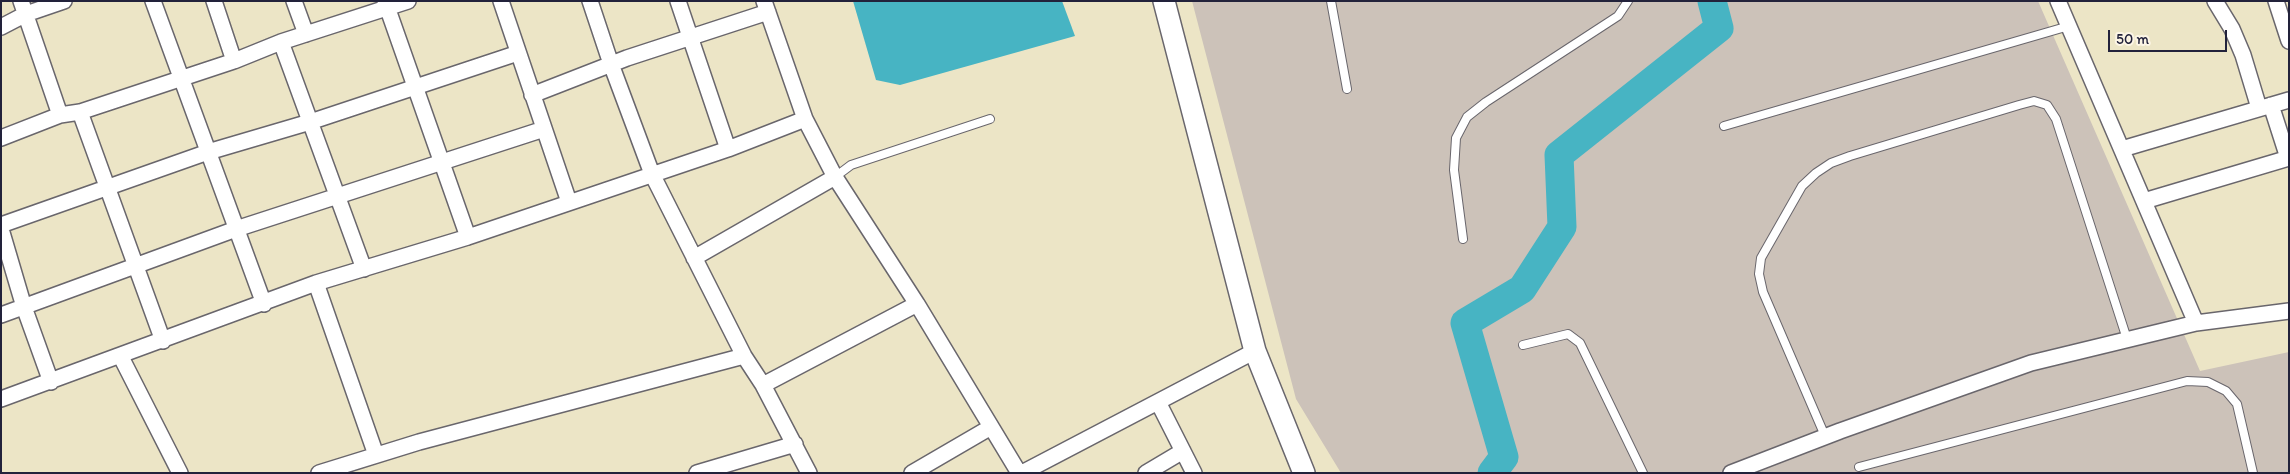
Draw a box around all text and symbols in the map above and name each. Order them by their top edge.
scale bar [2110,20,2229,52]
text: 50 m [2116,30,2149,48]

